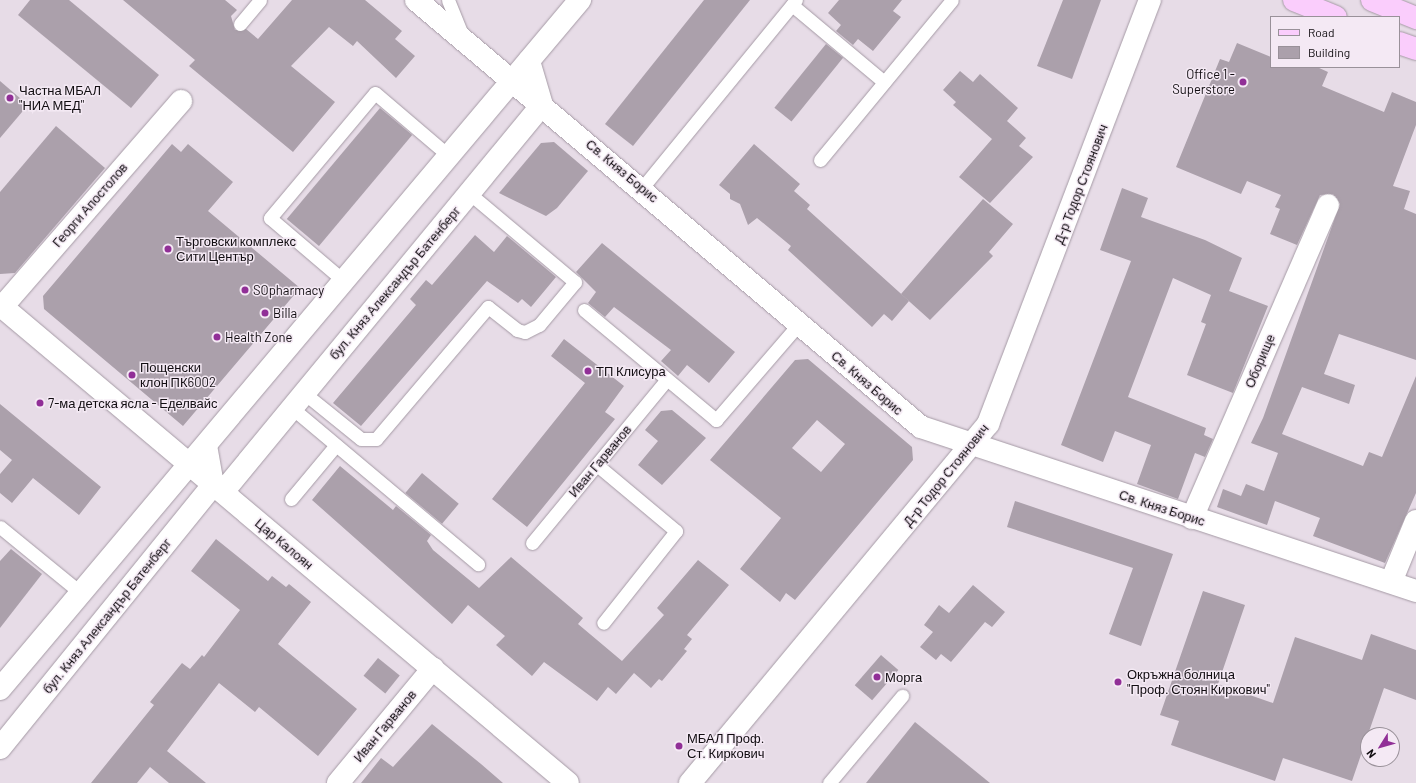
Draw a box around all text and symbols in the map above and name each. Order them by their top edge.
legend [1270,16,1400,68]
text: Road [1308,25,1335,39]
text: Building [1308,45,1350,59]
place label: Office 1 - Superstore [1172,67,1235,98]
marker: Office 1 - Superstore [1238,77,1248,87]
place label: Частна МБАЛ "НИА МЕД" [19,83,101,114]
marker: Частна МБАЛ "НИА МЕД" [4,92,16,104]
street label: Д-р Тодор Стоянович [1051,122,1111,246]
street label: Св. Княз Борис [583,136,661,206]
street label: Георги Апостолов [49,160,131,250]
street label: бул. Княз Александър Батенберг [326,203,464,363]
place label: Търговски комплекс Сити Център [176,234,296,265]
marker: Търговски комплекс Сити Център [163,244,173,254]
place label: SOpharmacy [253,282,324,298]
marker: SOpharmacy [240,285,250,295]
place label: Billa [273,305,297,321]
marker: Billa [260,308,270,318]
place label: Health Zone [225,329,292,345]
marker: Health Zone [212,332,222,342]
street label: Оборище [1242,332,1278,390]
street label: Св. Княз Борис [828,348,906,418]
place label: Пощенски клон ПК6002 [140,360,216,391]
place label: ТП Клисура [596,363,666,379]
marker: ТП Клисура [583,366,593,376]
marker: Пощенски клон ПК6002 [127,370,137,380]
place label: 7-ма детска ясла - Еделвайс [48,395,218,411]
marker: 7-ма детска ясла - Еделвайс [35,398,45,408]
street label: Д-р Тодор Стоянович [900,421,992,529]
street label: Иван Гарванов [565,422,635,500]
street label: Св. Княз Борис [1117,487,1207,529]
street label: Цар Калоян [252,515,316,573]
street label: бул. Княз Александър Батенберг [40,535,174,697]
place label: Окръжна болница "Проф. Стоян Киркович" [1127,667,1270,698]
place label: Морга [885,669,922,685]
marker: Морга [872,672,882,682]
marker: Окръжна болница "Проф. Стоян Киркович" [1112,676,1124,688]
street label: Иван Гарванов [350,687,420,765]
north arrow [1360,727,1400,767]
place label: МБАЛ Проф. Ст. Киркович [687,731,765,762]
marker: МБАЛ Проф. Ст. Киркович [674,741,684,751]
text: N [1363,747,1378,761]

